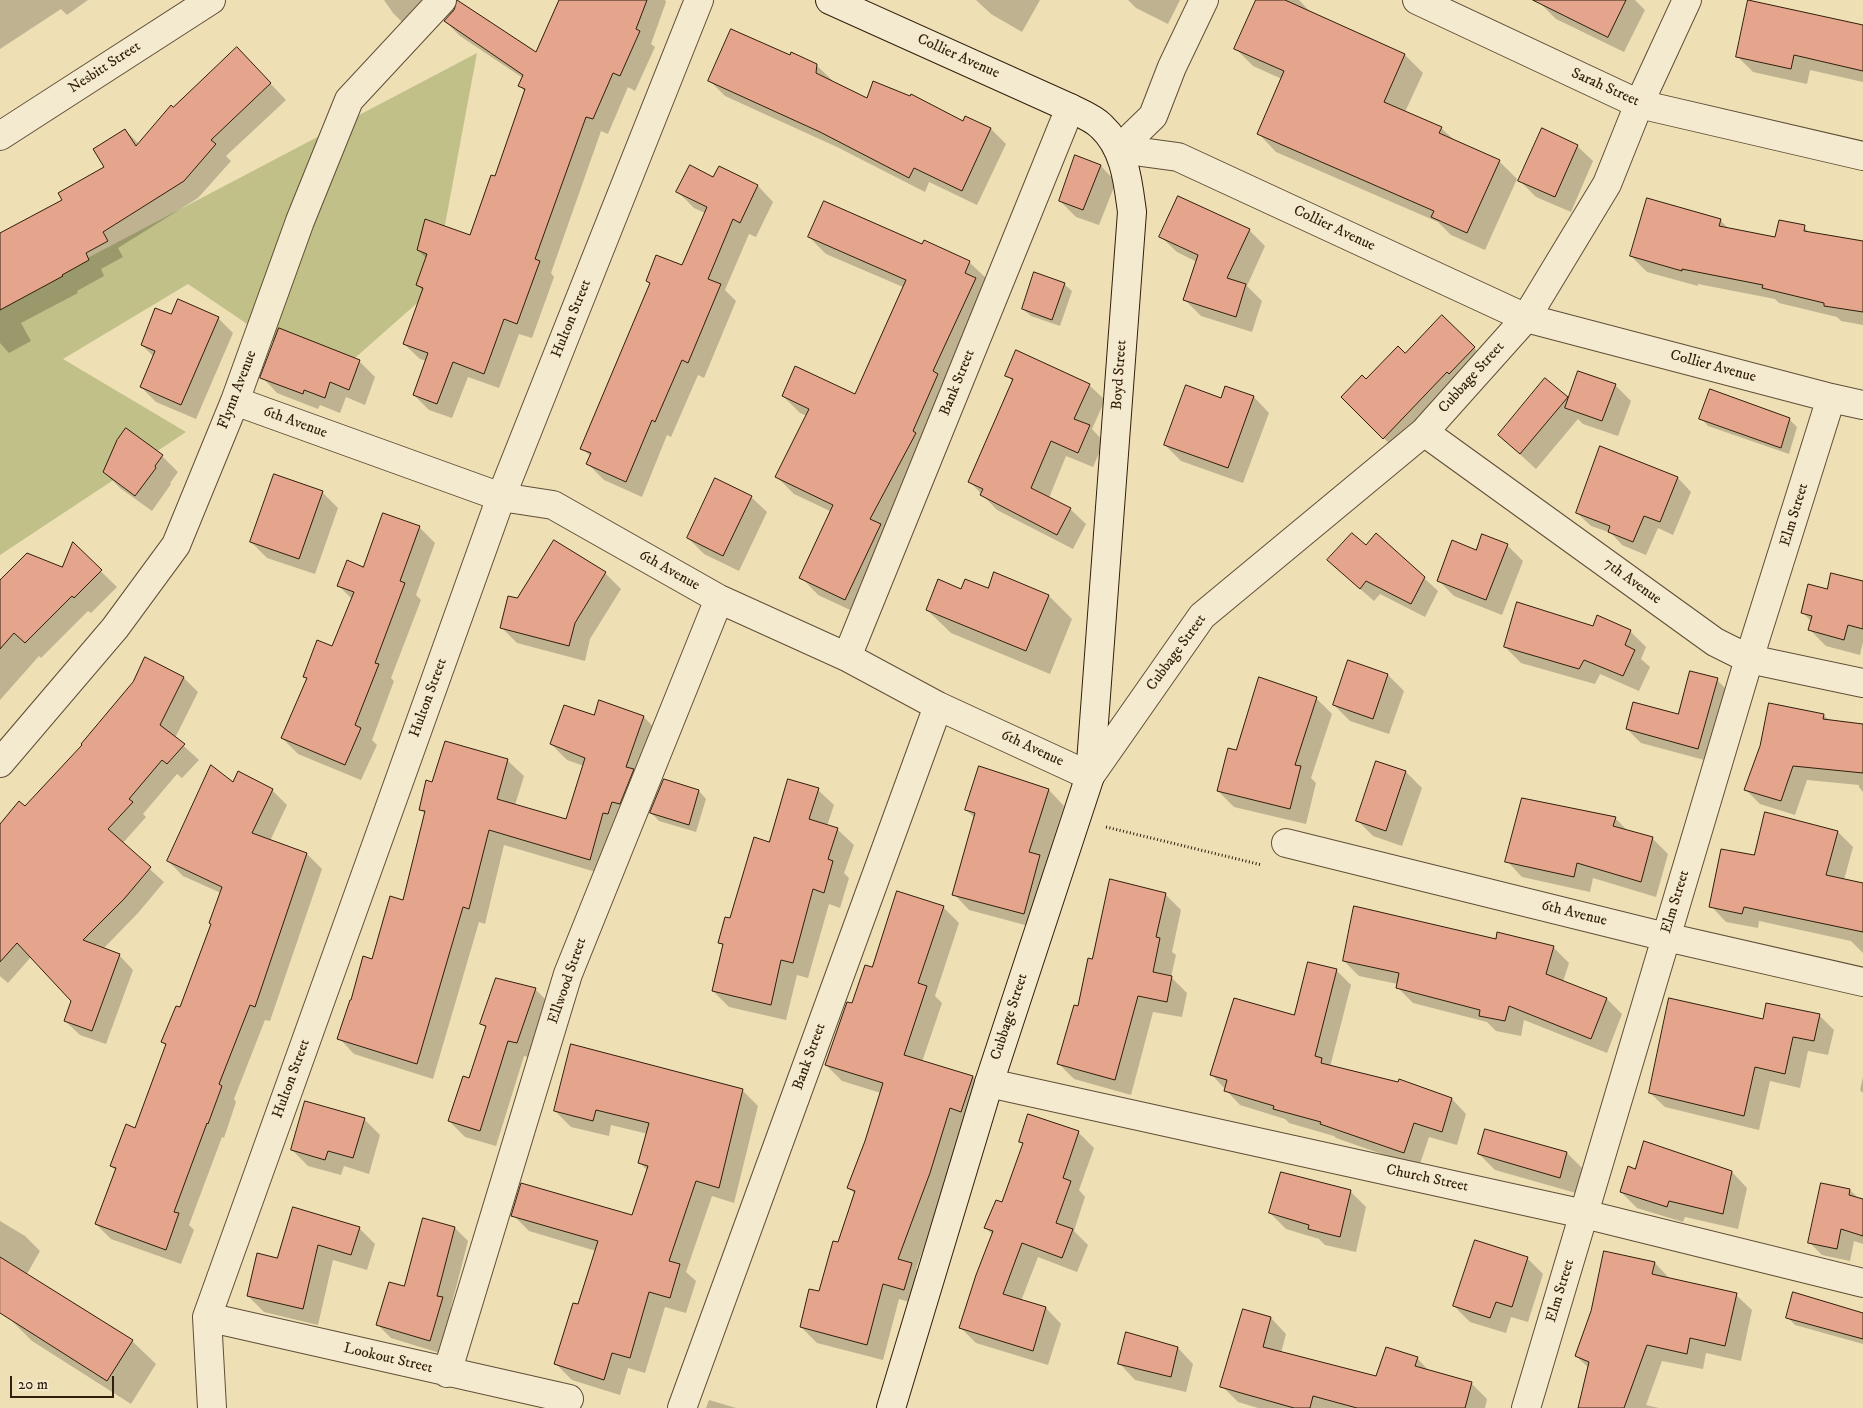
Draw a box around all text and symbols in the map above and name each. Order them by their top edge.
street label: Collier Avenue [914,31,1002,83]
street label: Nesbitt Street [66,38,144,98]
street label: Sarah Street [1568,65,1642,111]
street label: Collier Avenue [1290,202,1378,256]
street label: Hulton Street [548,277,596,361]
street label: Boyd Street [1109,339,1131,411]
street label: Cubbage Street [1435,339,1509,417]
street label: Bank Street [937,347,979,419]
street label: Collier Avenue [1668,347,1758,387]
street label: Flynn Avenue [215,348,261,432]
street label: 6th Avenue [260,403,330,443]
street label: Elm Street [1777,481,1813,549]
street label: 6th Avenue [635,547,703,595]
street label: 7th Avenue [1600,555,1664,609]
street label: Cubbage Street [1143,611,1211,695]
street label: Hulton Street [406,656,452,740]
street label: 6th Avenue [998,727,1066,771]
street label: Elm Street [1658,868,1694,936]
street label: 6th Avenue [1539,897,1609,931]
street label: Ellwood Street [545,936,591,1026]
street label: Cubbage Street [988,971,1032,1063]
street label: Bank Street [790,1021,830,1093]
street label: Hulton Street [269,1037,315,1121]
street label: Church Street [1384,1162,1470,1196]
street label: Elm Street [1543,1257,1579,1325]
street label: Lookout Street [342,1340,434,1378]
scale bar [12,1366,116,1398]
text: 20 m [18,1375,48,1394]

